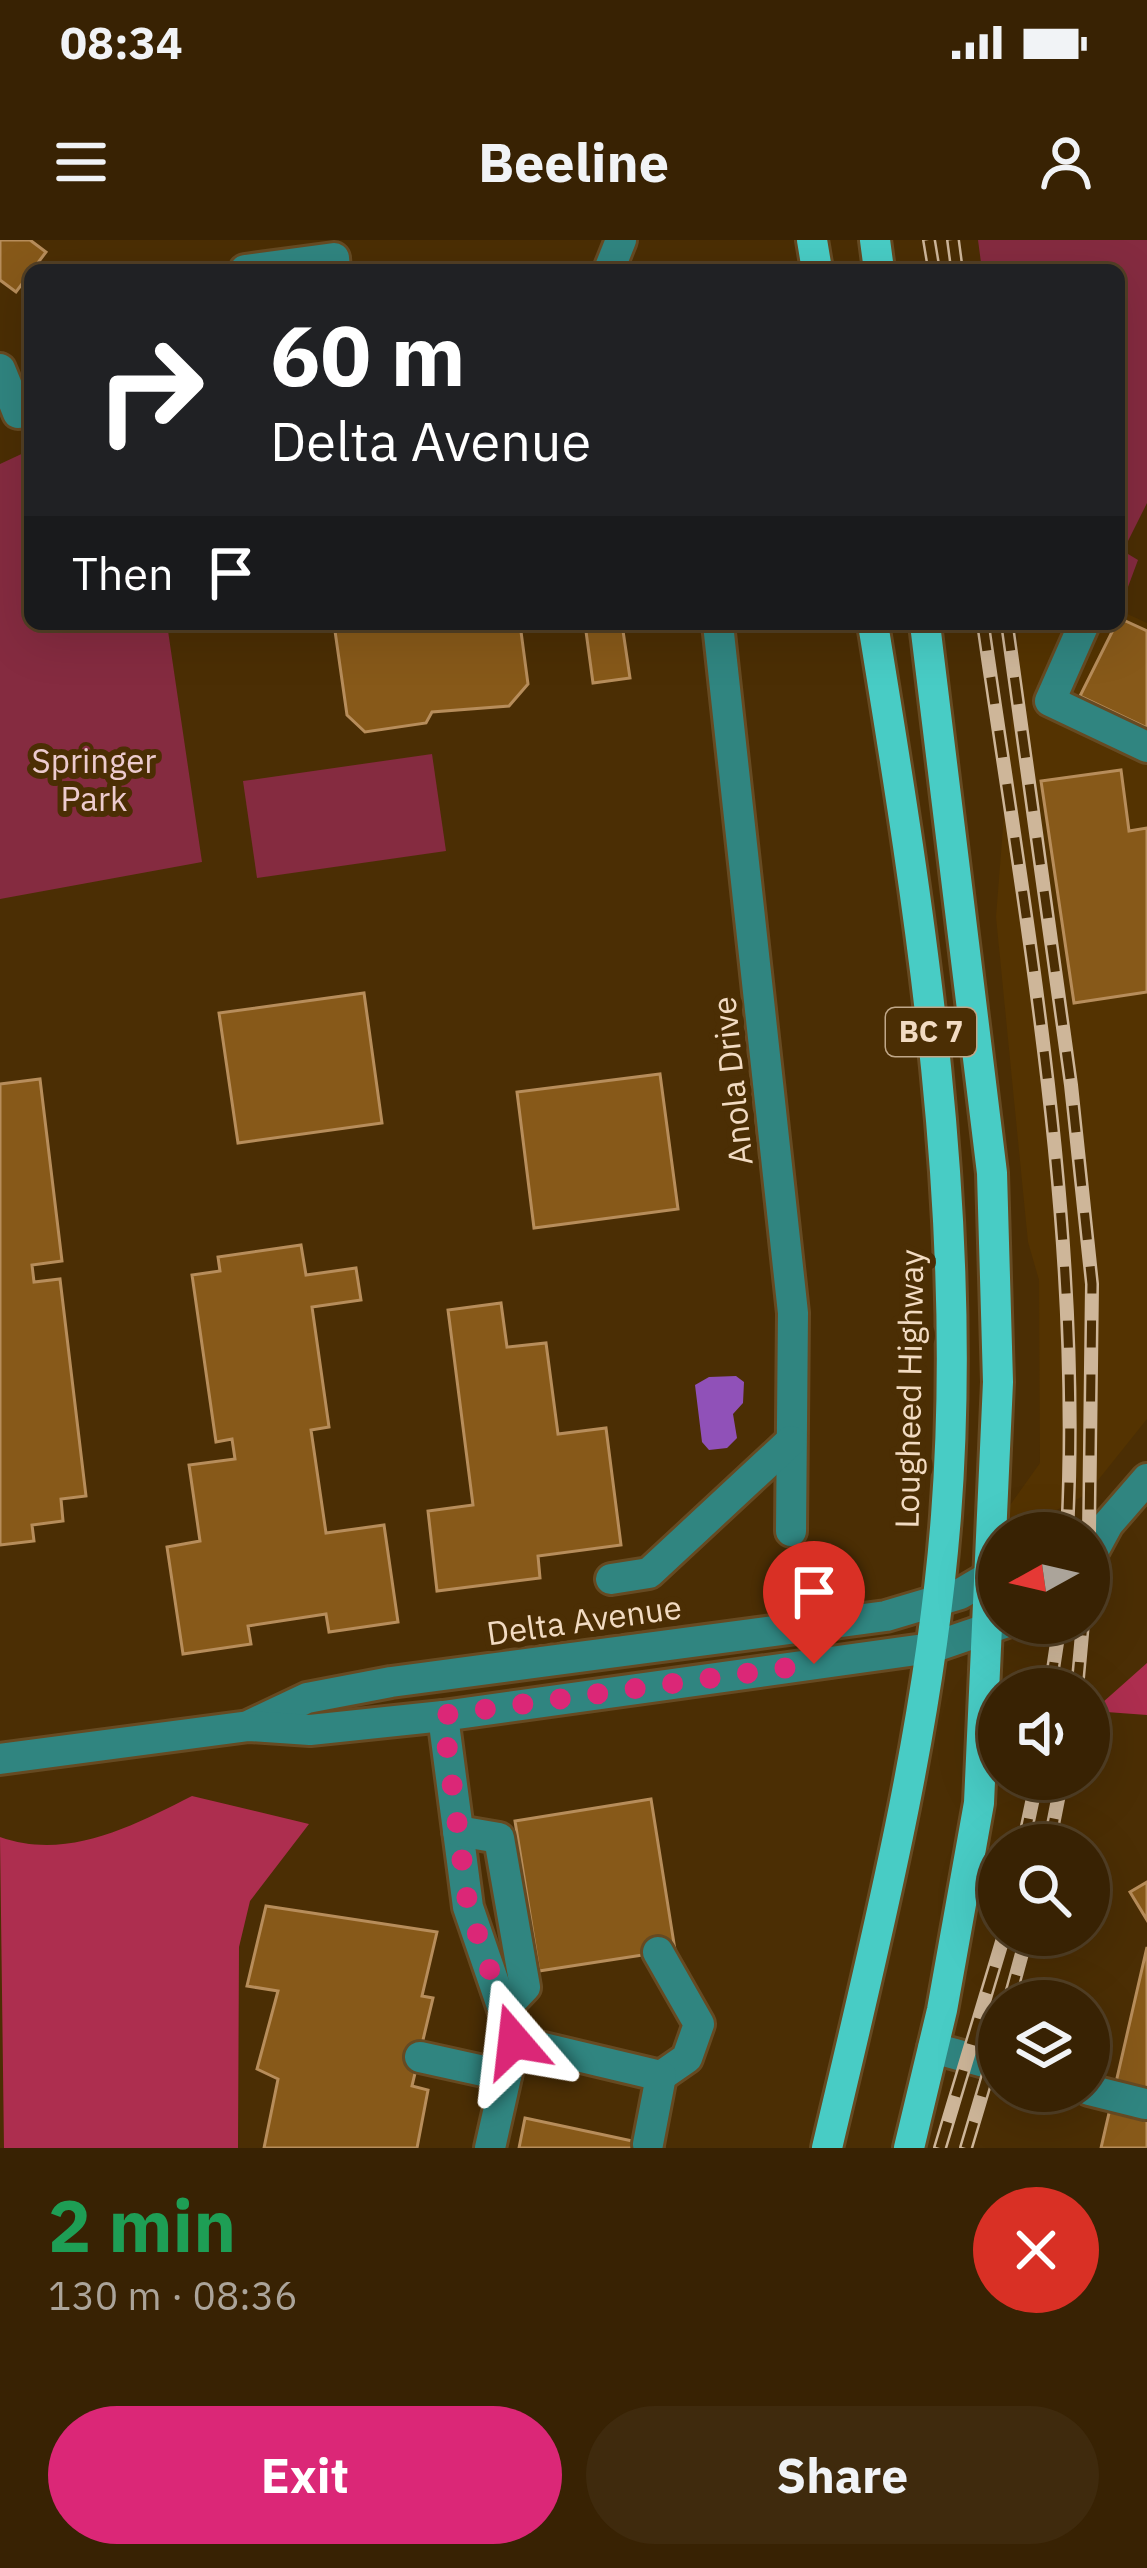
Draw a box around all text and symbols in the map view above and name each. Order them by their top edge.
text: 08:34 [60,13,183,71]
text: Beeline [478,127,669,197]
icon: menu [48,129,114,195]
icon: person [1033,129,1099,195]
text: 60 m [270,300,466,409]
icon: right [72,312,228,468]
text: Delta Avenue [270,406,591,476]
icon: arrive [198,540,264,606]
text: Then [72,544,174,602]
park label: Springer Park [32,739,156,820]
street label: Anola Drive [701,995,762,1168]
road number: BC 7 [886,1008,976,1056]
street label: Lougheed Highway [885,1249,932,1529]
north arrow [978,1512,1110,1644]
map controls [978,1512,1110,2112]
pin [763,1541,865,1664]
icon: arrive [781,1559,847,1625]
street label: Delta Avenue [484,1585,684,1654]
button: sound [978,1668,1110,1800]
button: search [978,1824,1110,1956]
position arrow [451,1978,577,2104]
button: layers [978,1980,1110,2112]
text: 2 min [48,2178,236,2272]
button: close [973,2187,1099,2313]
text: 130 m · 08:36 [48,2270,298,2321]
button: Exit [48,2406,562,2544]
button: Share [586,2406,1099,2544]

